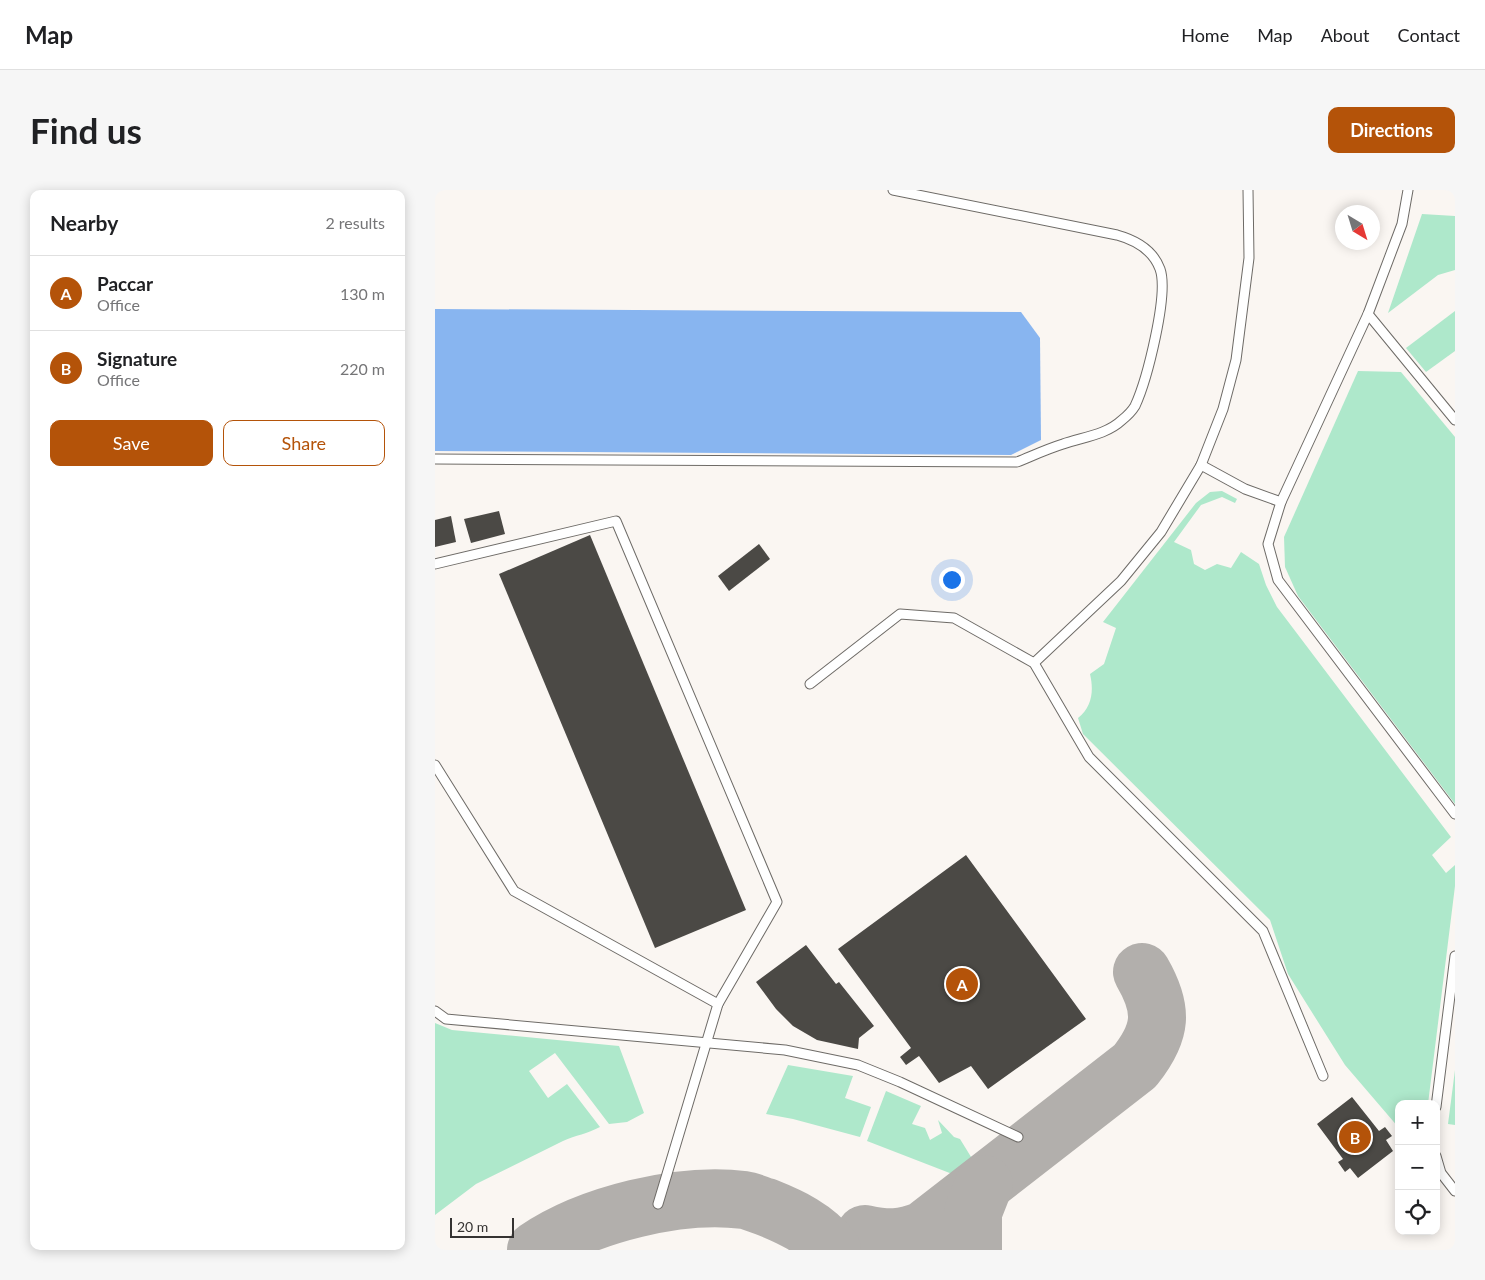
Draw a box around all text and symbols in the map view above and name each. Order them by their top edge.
text: Map [25,20,73,49]
text: Home [1181,24,1229,46]
text: Map [1257,24,1293,46]
text: About [1321,24,1370,46]
text: Contact [1398,24,1460,46]
button: Directions [1328,107,1455,153]
text: Find us [30,109,142,151]
north arrow [1335,205,1380,250]
text: Nearby [50,210,118,235]
text: 2 results [325,213,385,232]
text: Paccar [97,272,153,295]
text: A [60,284,72,303]
text: 130 m [340,284,385,303]
text: Office [97,295,140,314]
text: Signature [97,347,177,370]
text: B [61,359,71,378]
text: 220 m [340,359,385,378]
text: Office [97,370,140,389]
button: Save [50,420,213,466]
button: Share [223,420,385,466]
your location [939,567,965,593]
pin: A [946,965,978,1003]
map controls [1395,1100,1440,1235]
button: + [1395,1100,1440,1145]
pin: B [1339,1118,1371,1156]
button: − [1395,1145,1440,1190]
button: locate [1395,1190,1440,1235]
scale bar [450,1215,514,1238]
text: 20 m [457,1218,488,1235]

